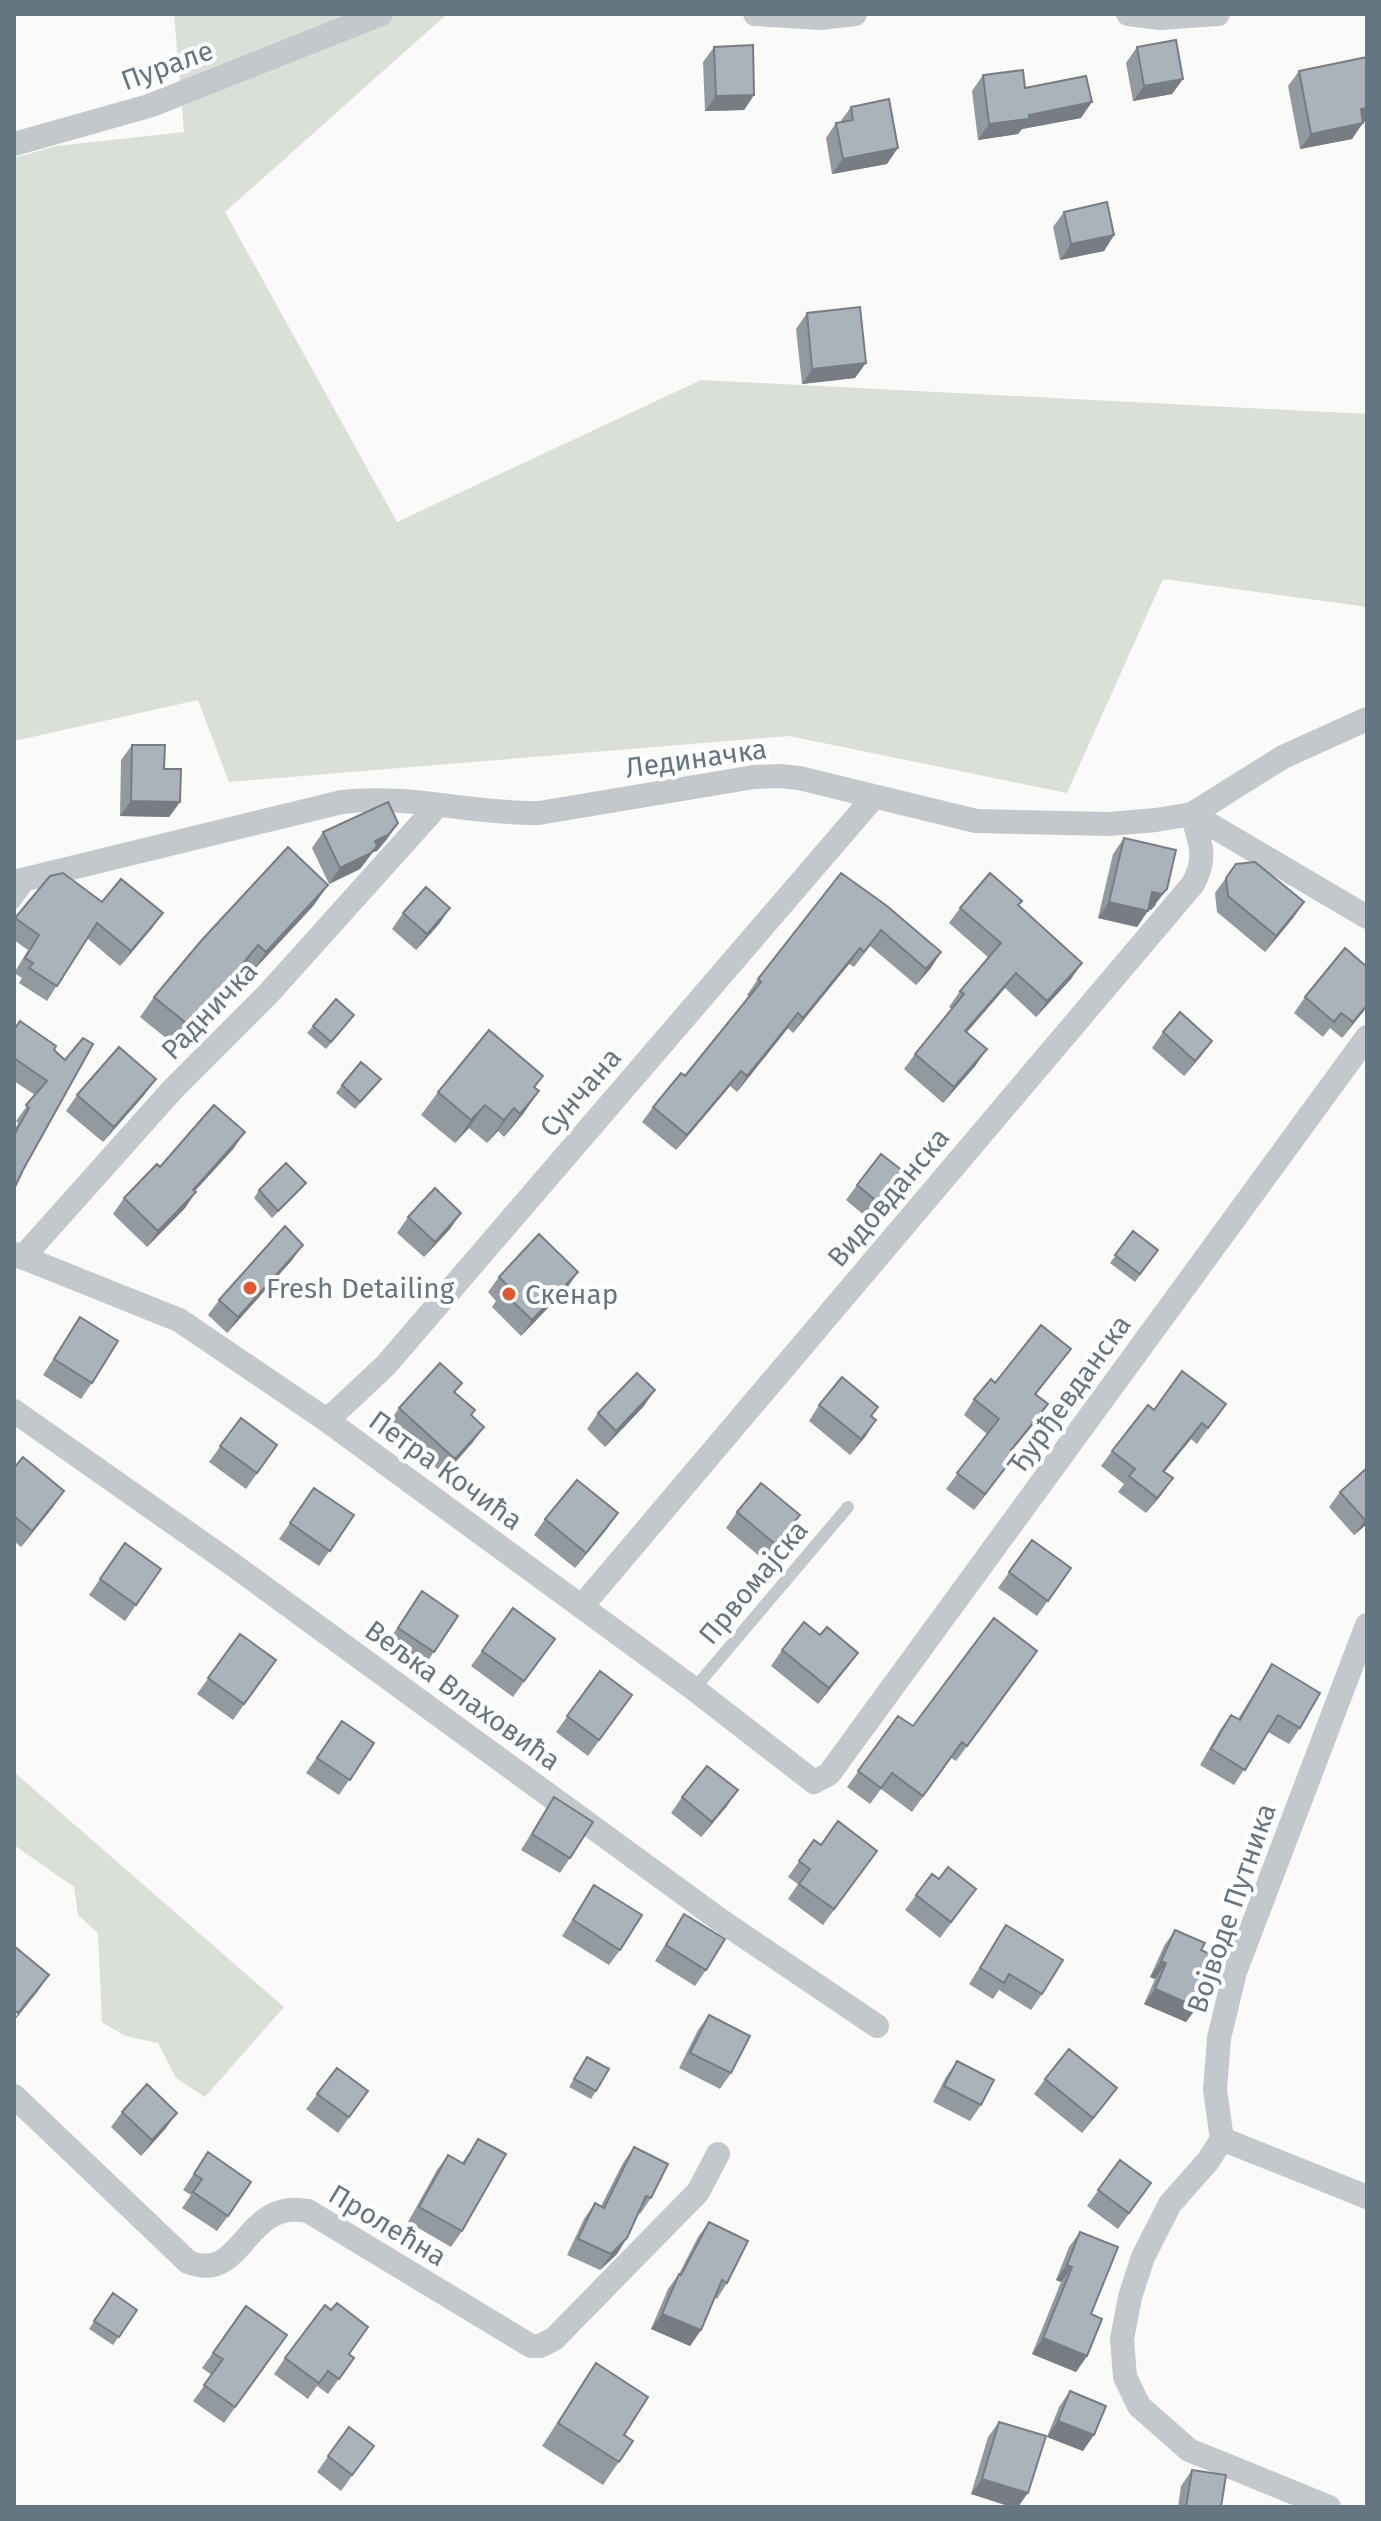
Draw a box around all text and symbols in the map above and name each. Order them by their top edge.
street label: Пурале [117,34,218,97]
street label: Лединачка [623,732,769,785]
street label: Радничка [154,954,264,1066]
street label: Сунчана [533,1041,628,1144]
street label: Видовданска [821,1121,956,1274]
place label: Fresh Detailing [266,1272,455,1305]
place label: Скенар [525,1278,618,1311]
marker: Fresh Detailing [241,1279,259,1297]
marker: Скенар [500,1285,518,1303]
street label: Ђурђевданска [1001,1309,1138,1480]
street label: Петра Кочића [363,1404,529,1537]
street label: Првомајска [692,1514,815,1651]
street label: Вељка Влаховића [359,1613,567,1777]
street label: Војводе Путника [1180,1799,1283,2017]
street label: Пролећна [323,2177,453,2273]

